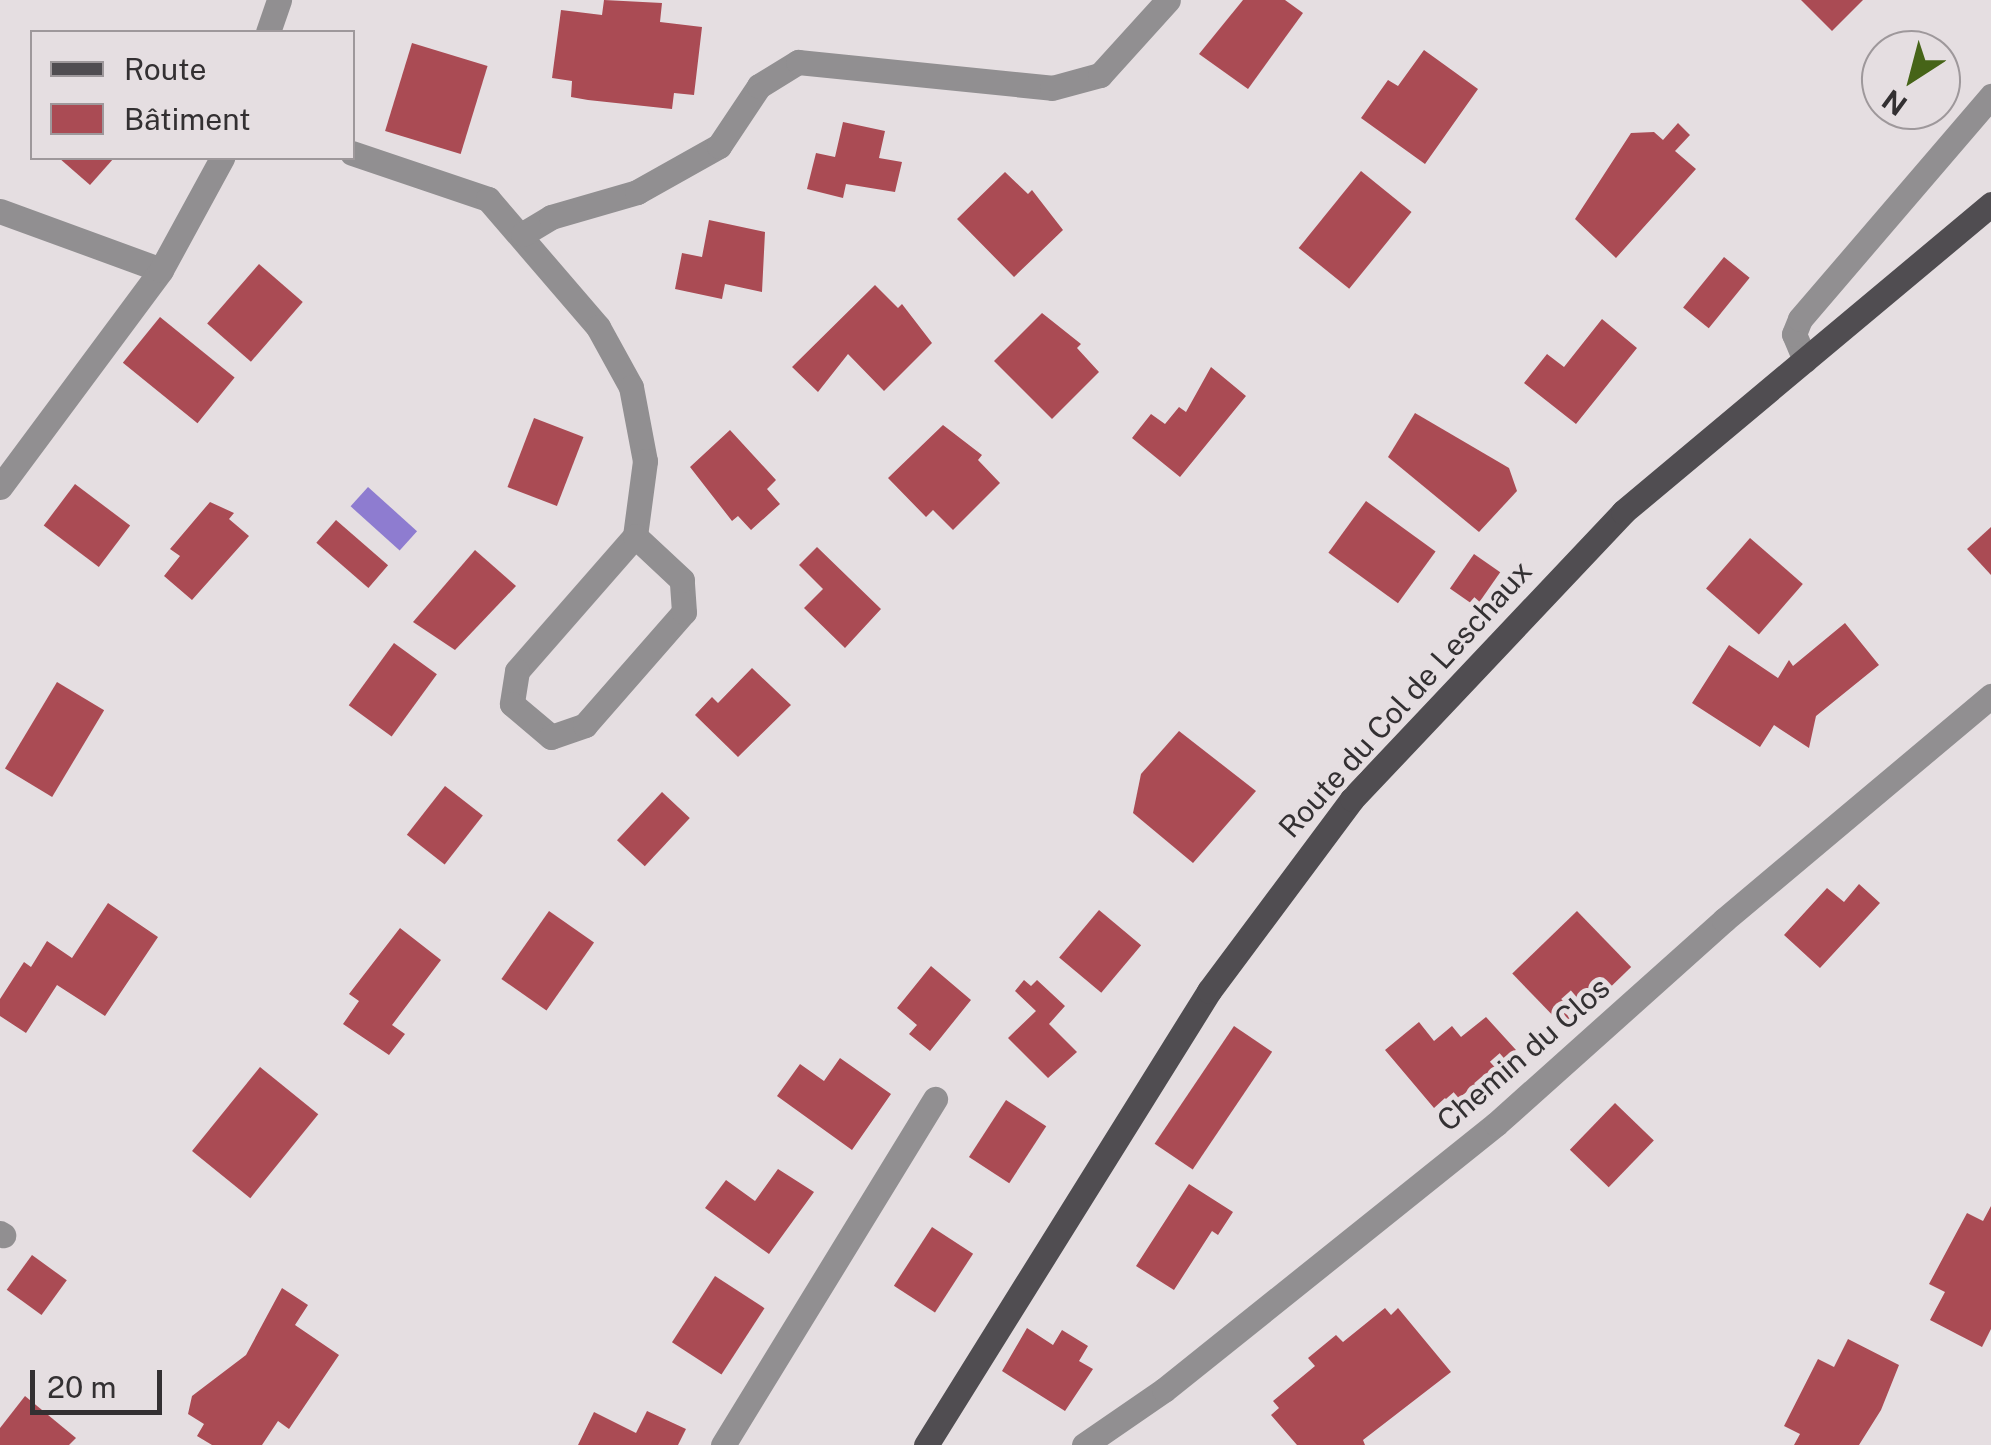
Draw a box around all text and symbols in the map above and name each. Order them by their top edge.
legend [30,30,355,160]
north arrow [1861,30,1961,130]
text: Route [124,51,206,87]
text: N [1876,83,1913,123]
text: Bâtiment [124,101,251,137]
street label: Route du Col de Leschaux [1271,553,1539,845]
street label: Chemin du Clos [1429,969,1617,1139]
scale bar [35,1350,168,1412]
text: 20 m [47,1369,116,1405]

